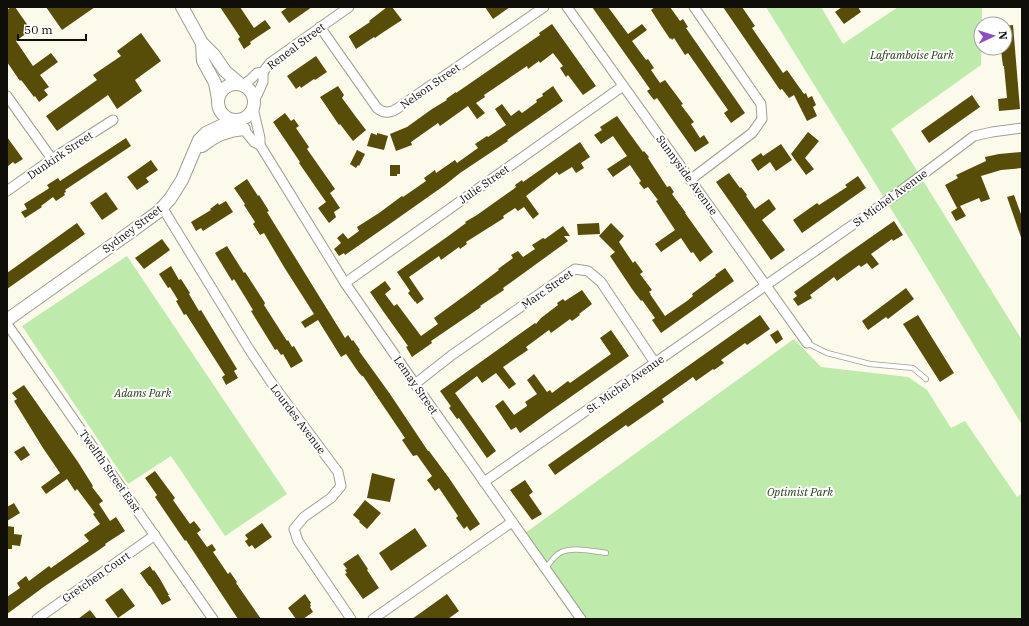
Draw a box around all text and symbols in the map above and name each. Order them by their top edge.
scale bar [18,16,86,42]
north arrow [973,16,1013,56]
street label: Reneal Street [264,20,328,72]
text: 50 m [24,22,53,37]
text: N [996,30,1010,40]
park label: Laframboise Park [869,48,954,62]
street label: Nelson Street [397,60,463,112]
street label: Dunkirk Street [24,128,96,182]
street label: Sunnyside Avenue [653,132,721,218]
street label: Julie Street [456,162,512,206]
street label: St Michel Avenue [850,166,930,230]
street label: Sydney Street [99,202,165,256]
street label: Marc Street [519,266,576,312]
street label: St. Michel Avenue [583,352,667,416]
street label: Lemay Street [391,353,441,417]
street label: Lourdes Avenue [267,381,329,457]
park label: Adams Park [113,386,172,400]
street label: Twelfth Street East [76,427,144,515]
park label: Optimist Park [767,485,833,499]
street label: Gretchen Court [59,548,133,606]

